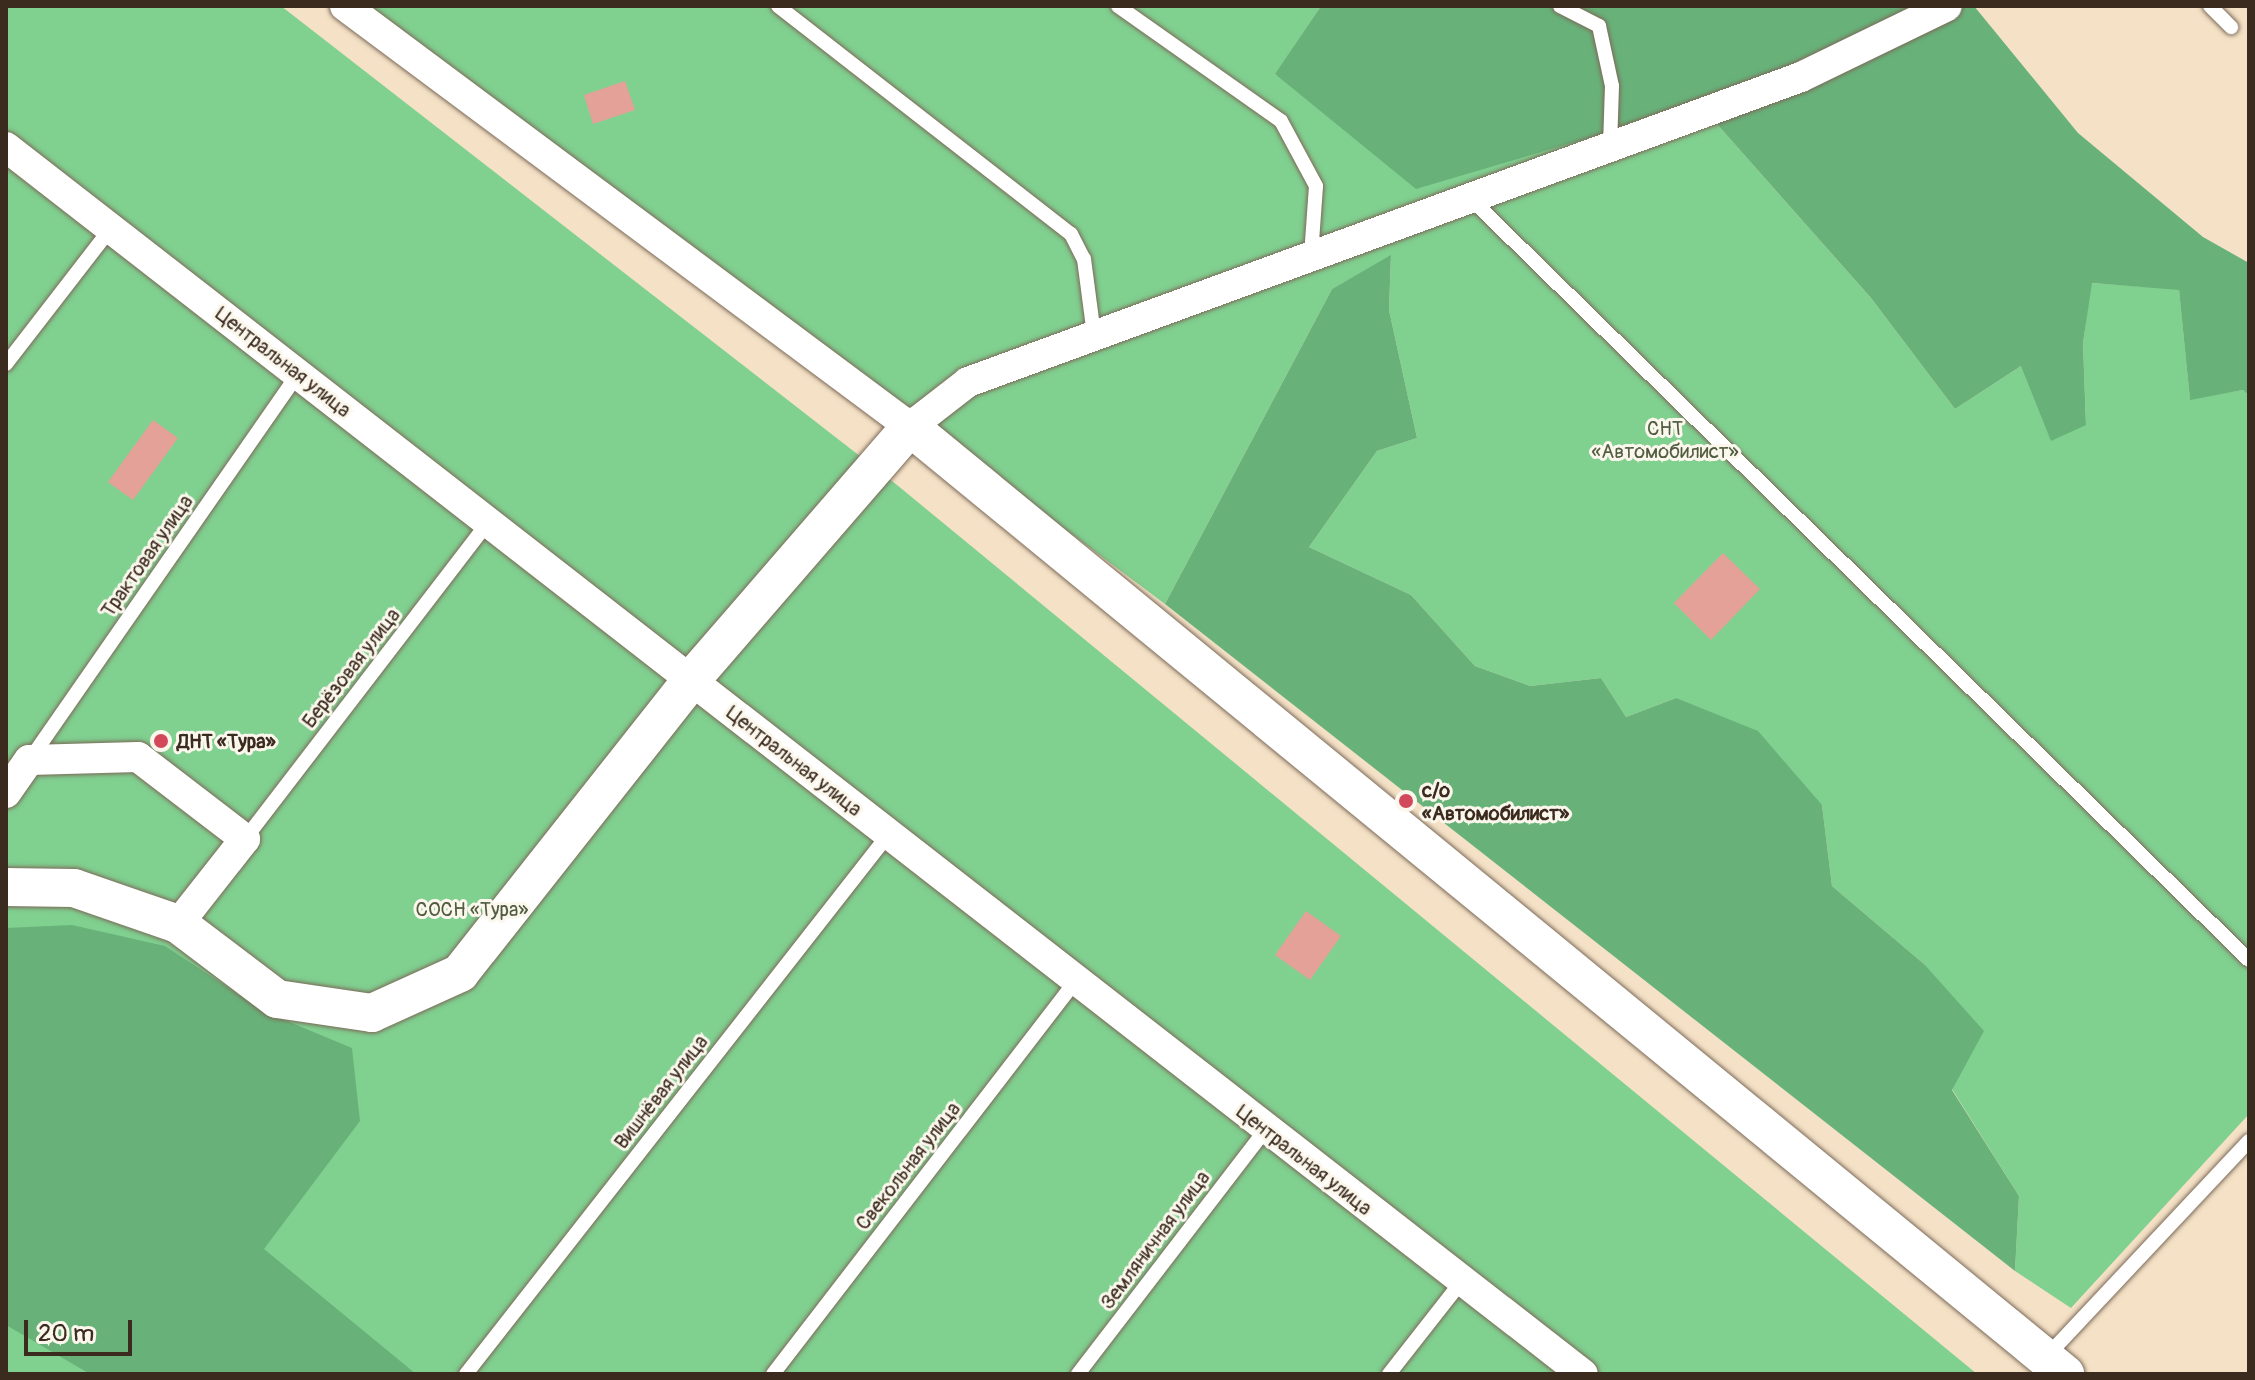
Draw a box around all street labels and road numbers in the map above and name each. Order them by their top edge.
street label: Центральная улица [210,302,356,422]
street label: Трактовая улица [96,490,198,622]
street label: Берёзовая улица [297,603,405,733]
street label: Центральная улица [721,701,867,821]
street label: Вишнёвая улица [609,1030,713,1154]
street label: Свекольная улица [851,1097,965,1235]
street label: Центральная улица [1231,1100,1377,1220]
street label: Земляничная улица [1095,1166,1215,1314]

